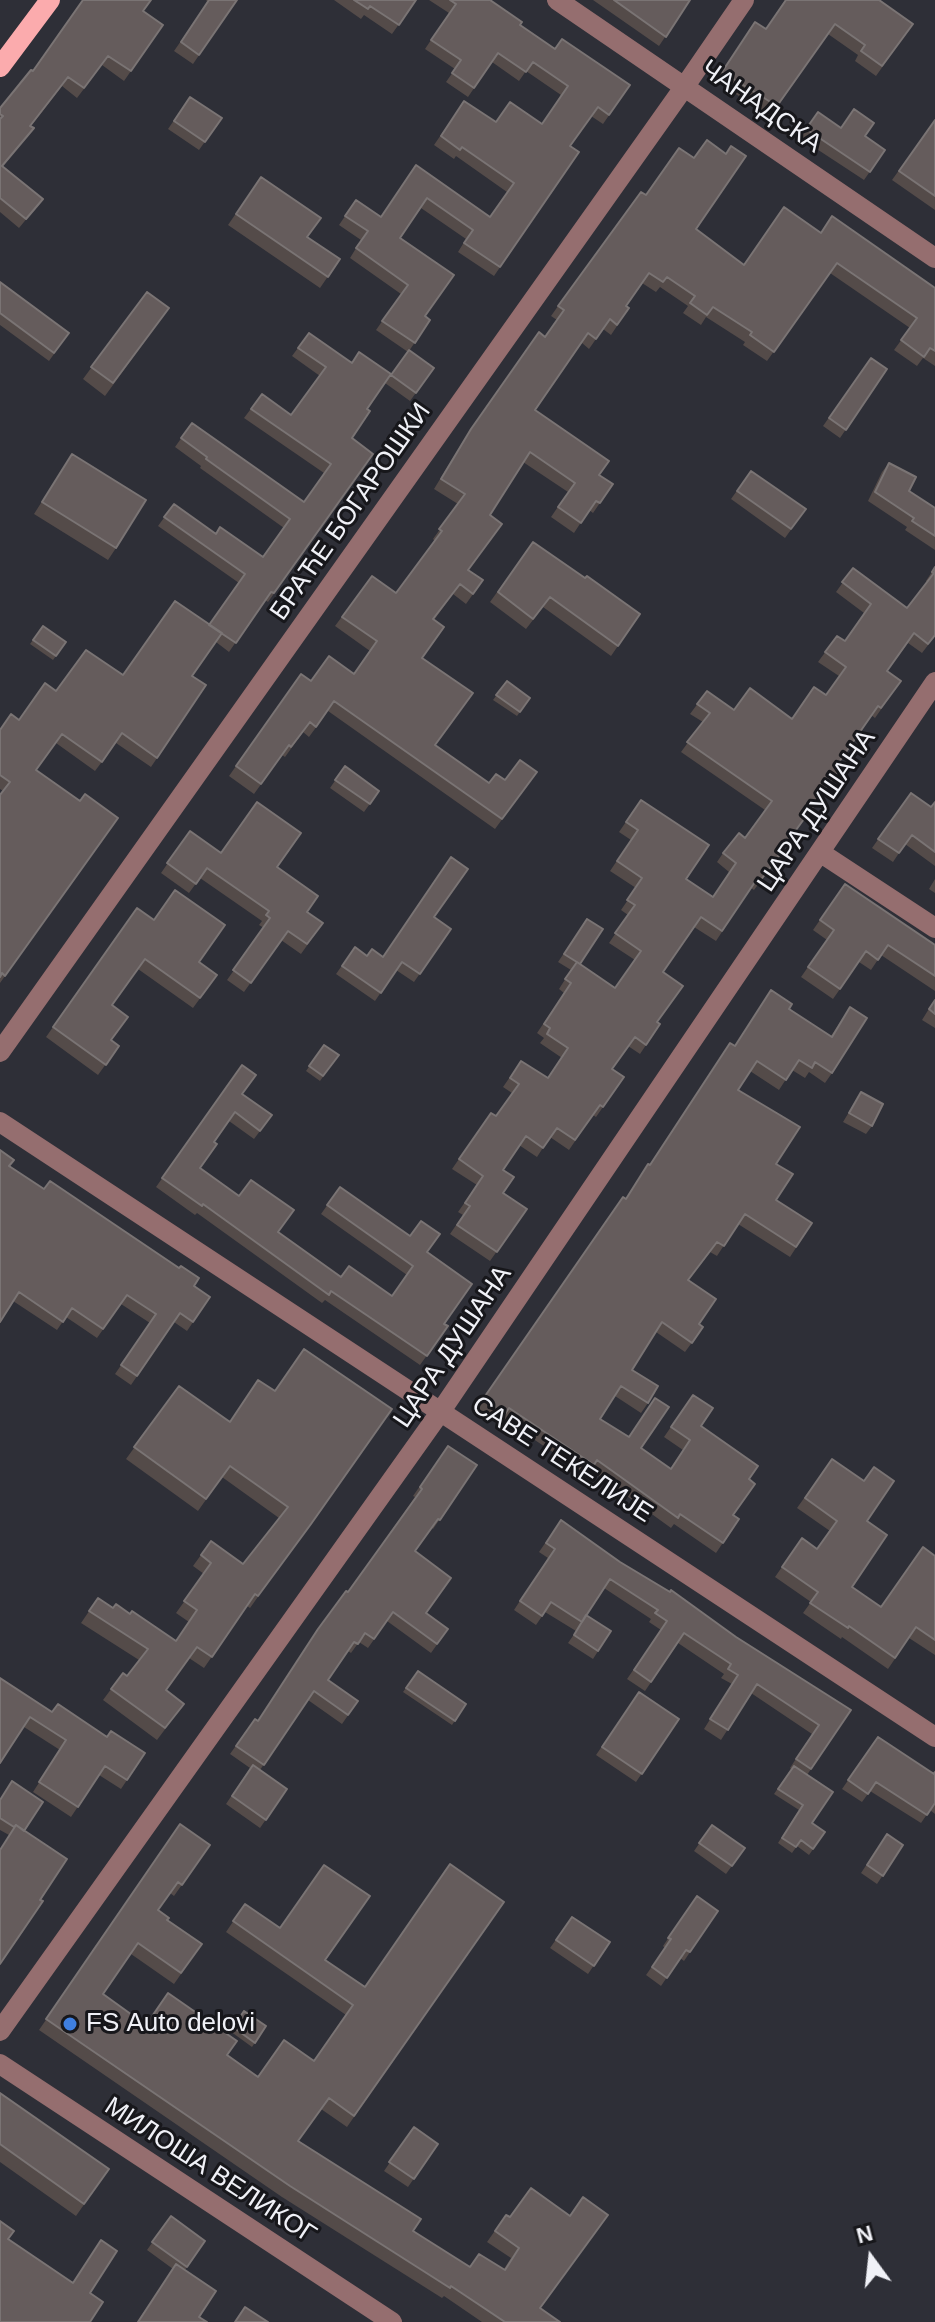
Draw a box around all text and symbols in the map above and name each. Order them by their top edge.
street label: ЧАНАДСКА [694,54,828,160]
street label: БРАЋЕ БОГАРОШКИ [264,397,438,627]
street label: ЦАРА ДУШАНА [751,724,883,898]
street label: ЦАРА ДУШАНА [387,1260,519,1434]
street label: САВЕ ТЕКЕЛИЈЕ [466,1390,658,1530]
place label: FS Auto delovi [86,2008,255,2040]
marker: FS Auto delovi [61,2015,79,2033]
street label: МИЛОША ВЕЛИКОГ [99,2091,321,2251]
north arrow [831,2218,911,2298]
text: N [854,2220,876,2248]

